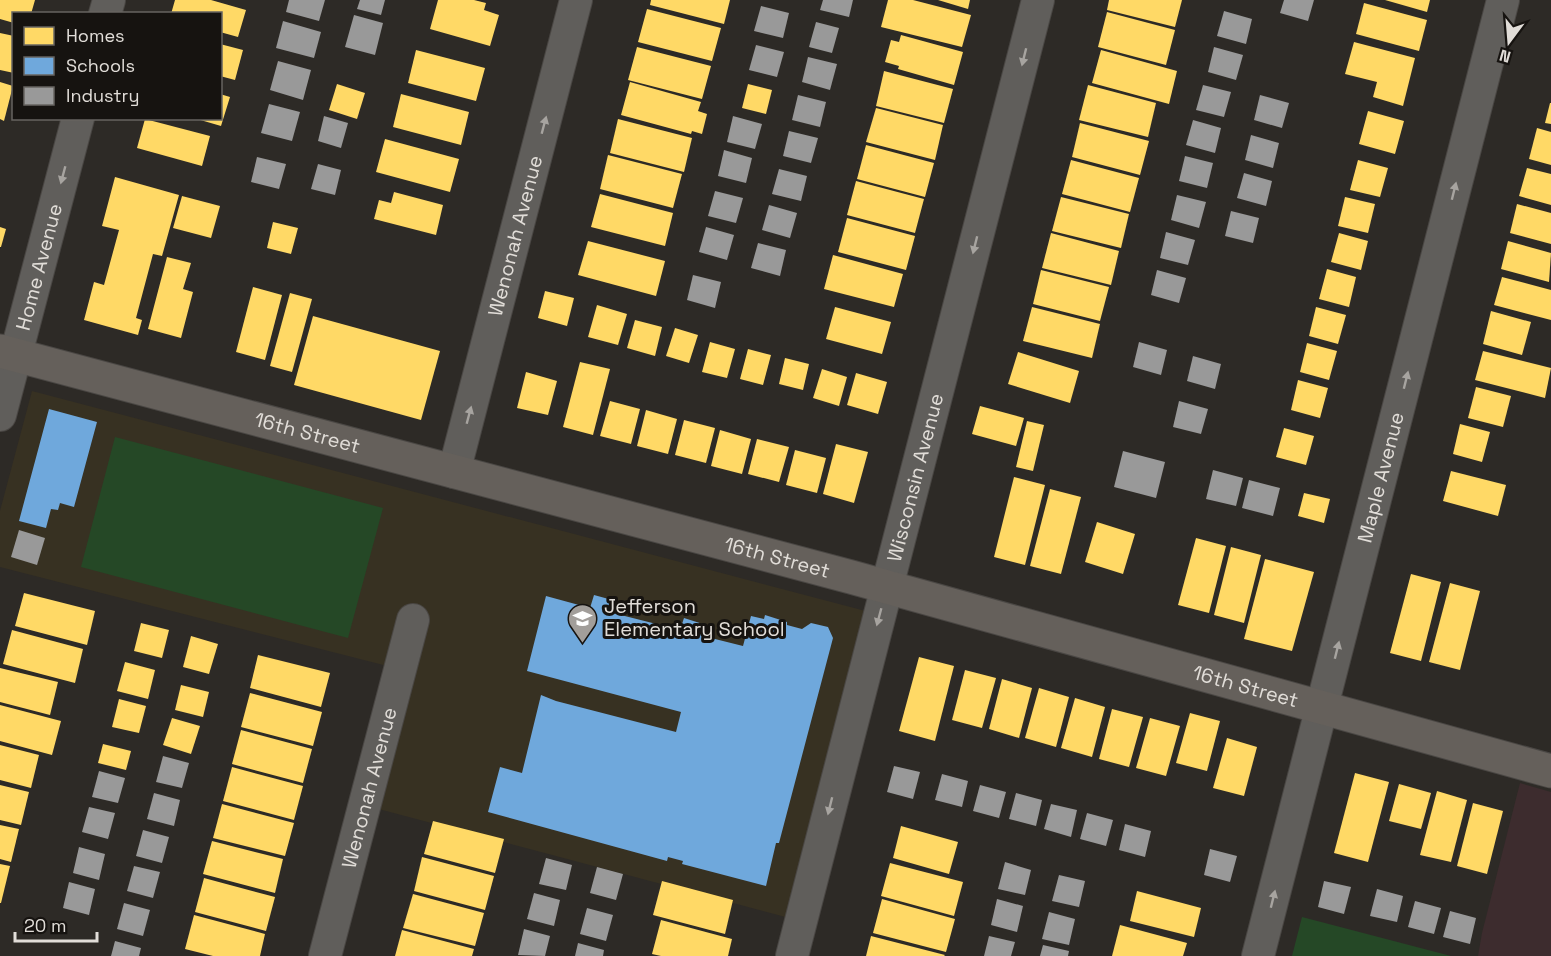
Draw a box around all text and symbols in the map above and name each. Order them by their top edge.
legend [12,12,222,120]
north arrow [1479,12,1539,72]
text: Homes [66,24,125,47]
text: N [1497,44,1513,68]
one-way arrow [1018,47,1028,66]
text: Schools [66,54,135,77]
text: Industry [66,84,139,107]
one-way arrow [540,115,549,133]
street label: Wenonah Avenue [482,152,548,319]
one-way arrow [57,166,67,184]
one-way arrow [1450,182,1460,200]
street label: Home Avenue [10,201,68,333]
one-way arrow [969,236,979,255]
one-way arrow [1402,371,1411,389]
street label: Wisconsin Avenue [881,391,949,565]
street label: 16th Street [252,406,363,459]
one-way arrow [464,406,474,424]
street label: Maple Avenue [1351,409,1410,546]
street label: 16th Street [721,531,833,584]
place label: Jefferson Elementary School [604,593,785,642]
school or university icon: Jefferson Elementary School [567,602,599,644]
one-way arrow [874,608,883,626]
one-way arrow [1332,641,1342,659]
street label: 16th Street [1190,659,1301,713]
street label: Wenonah Avenue [336,704,403,871]
one-way arrow [825,797,835,815]
one-way arrow [1268,890,1278,909]
scale bar [15,905,98,943]
text: 20 m [24,914,67,937]

